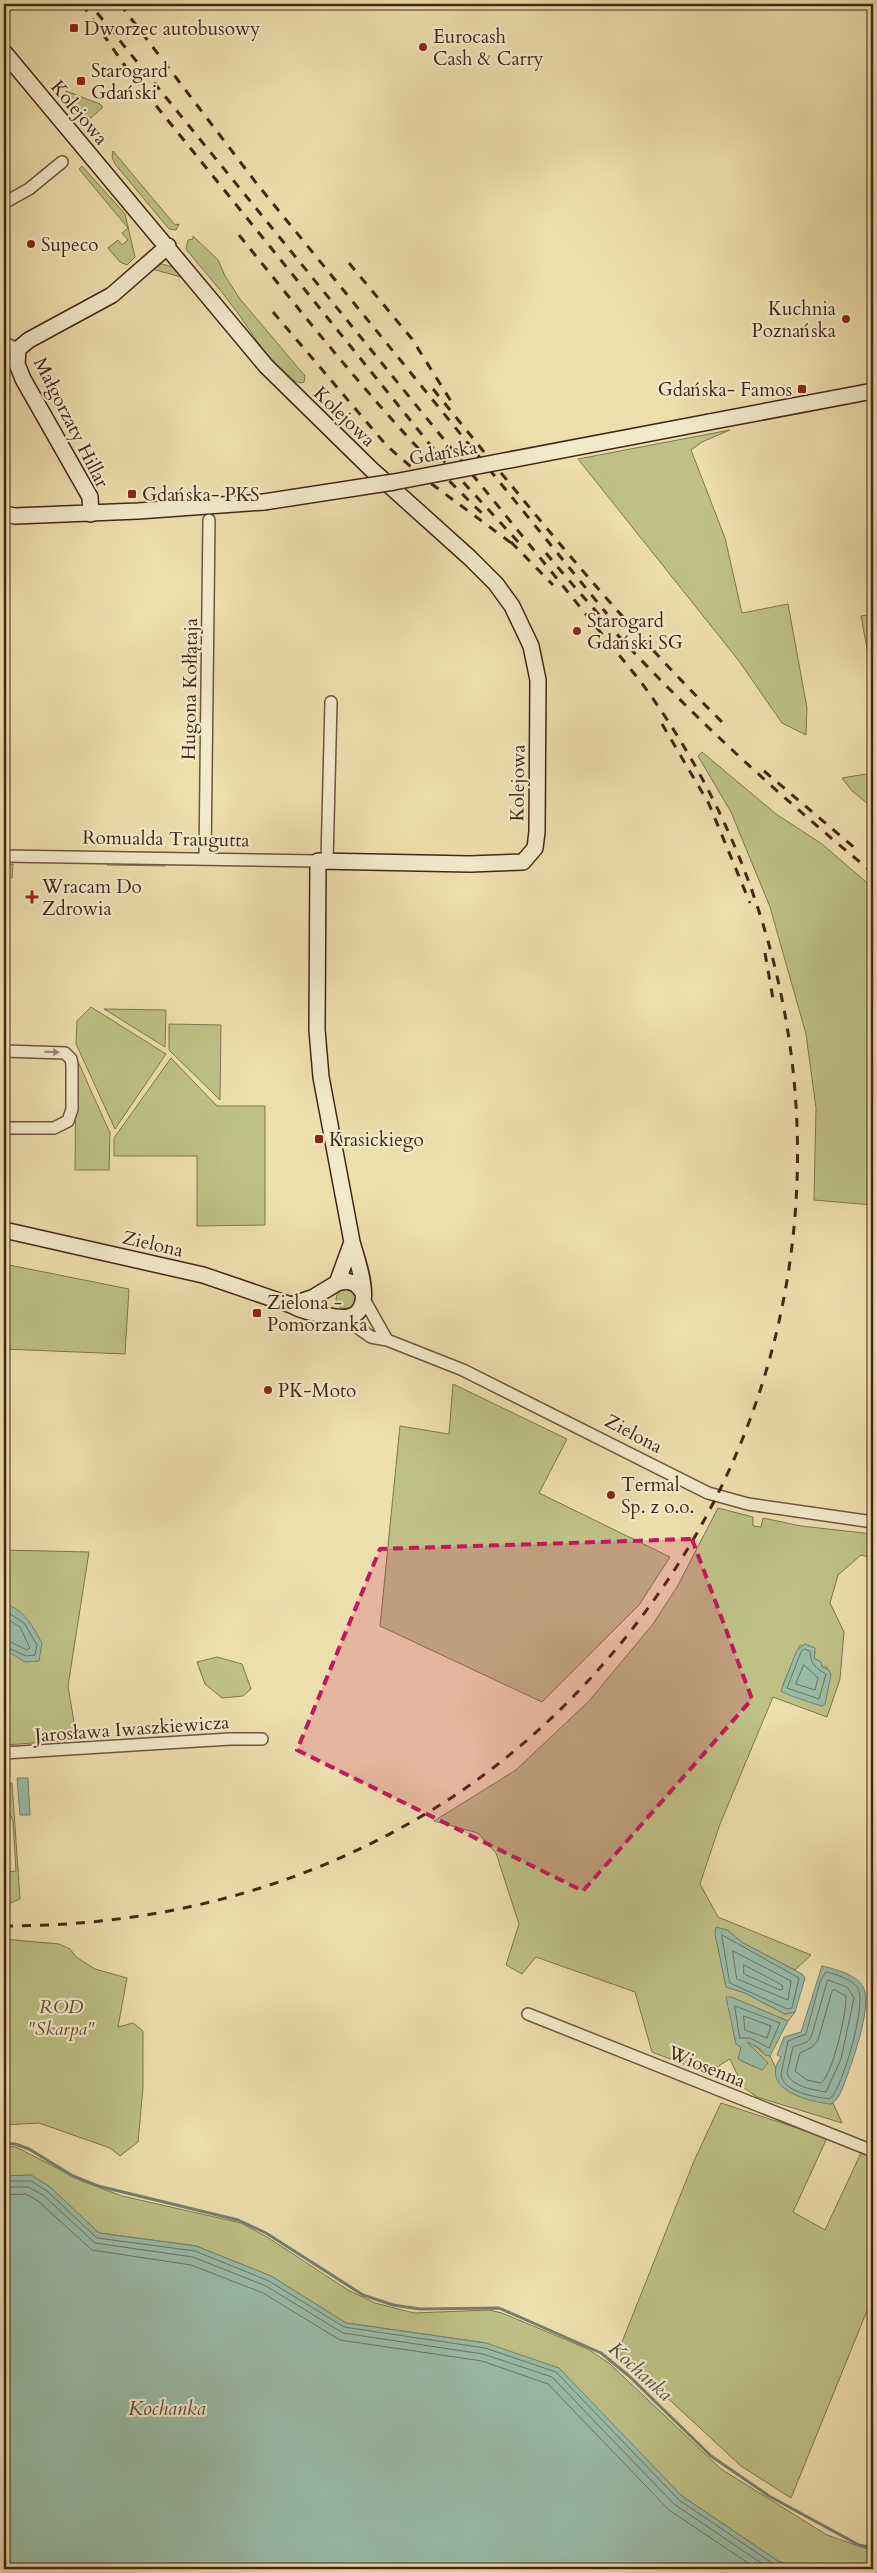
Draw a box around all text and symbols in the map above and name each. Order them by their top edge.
place label: Dworzec autobusowy [84,16,260,42]
marker: Dworzec autobusowy [68,22,80,34]
place label: Eurocash Cash & Carry [433,24,543,72]
marker: Eurocash Cash & Carry [417,41,429,53]
place label: Starogard Gdański [91,58,168,106]
street label: Kolejowa [45,75,114,150]
marker: Starogard Gdański [75,75,87,87]
place label: Supeco [41,232,99,258]
marker: Supeco [25,238,37,250]
place label: Kuchnia Poznańska [751,296,836,344]
marker: Kuchnia Poznańska [840,313,852,325]
street label: Małgorzaty Hillar [27,353,115,492]
place label: Gdańska- Famos [658,377,792,403]
street label: Kolejowa [308,381,381,453]
marker: Gdańska- Famos [796,383,808,395]
street label: Gdańska [407,434,479,472]
place label: Gdańska- PKS [142,482,259,508]
marker: Gdańska- PKS [126,488,138,500]
place label: Starogard Gdański SG [587,608,683,656]
street label: Hugona Kołłątaja [176,618,204,760]
marker: Starogard Gdański SG [571,625,583,637]
street label: Kolejowa [504,744,532,822]
street label: Romualda Traugutta [82,825,250,853]
place label: Wracam Do Zdrowia [41,874,142,922]
marker: Wracam Do Zdrowia [26,891,38,903]
one-way arrow [45,1048,61,1056]
place label: Krasickiego [329,1127,424,1153]
marker: Krasickiego [313,1133,325,1145]
street label: Zielona [120,1224,186,1264]
place label: Zielona - Pomorzanka [267,1290,368,1338]
marker: Zielona - Pomorzanka [251,1307,263,1319]
place label: PK-Moto [278,1378,356,1404]
marker: PK-Moto [262,1384,274,1396]
street label: Zielona [600,1408,667,1460]
place label: Termal Sp. z o.o. [621,1472,694,1520]
marker: Termal Sp. z o.o. [605,1489,617,1501]
street label: Jarosława Iwaszkiewicza [31,1709,230,1749]
park label: ROD "Skarpa" [27,1994,95,2042]
street label: Wiosenna [663,2039,749,2094]
water label: Kochanka [603,2335,678,2407]
water label: Kochanka [128,2395,206,2422]

